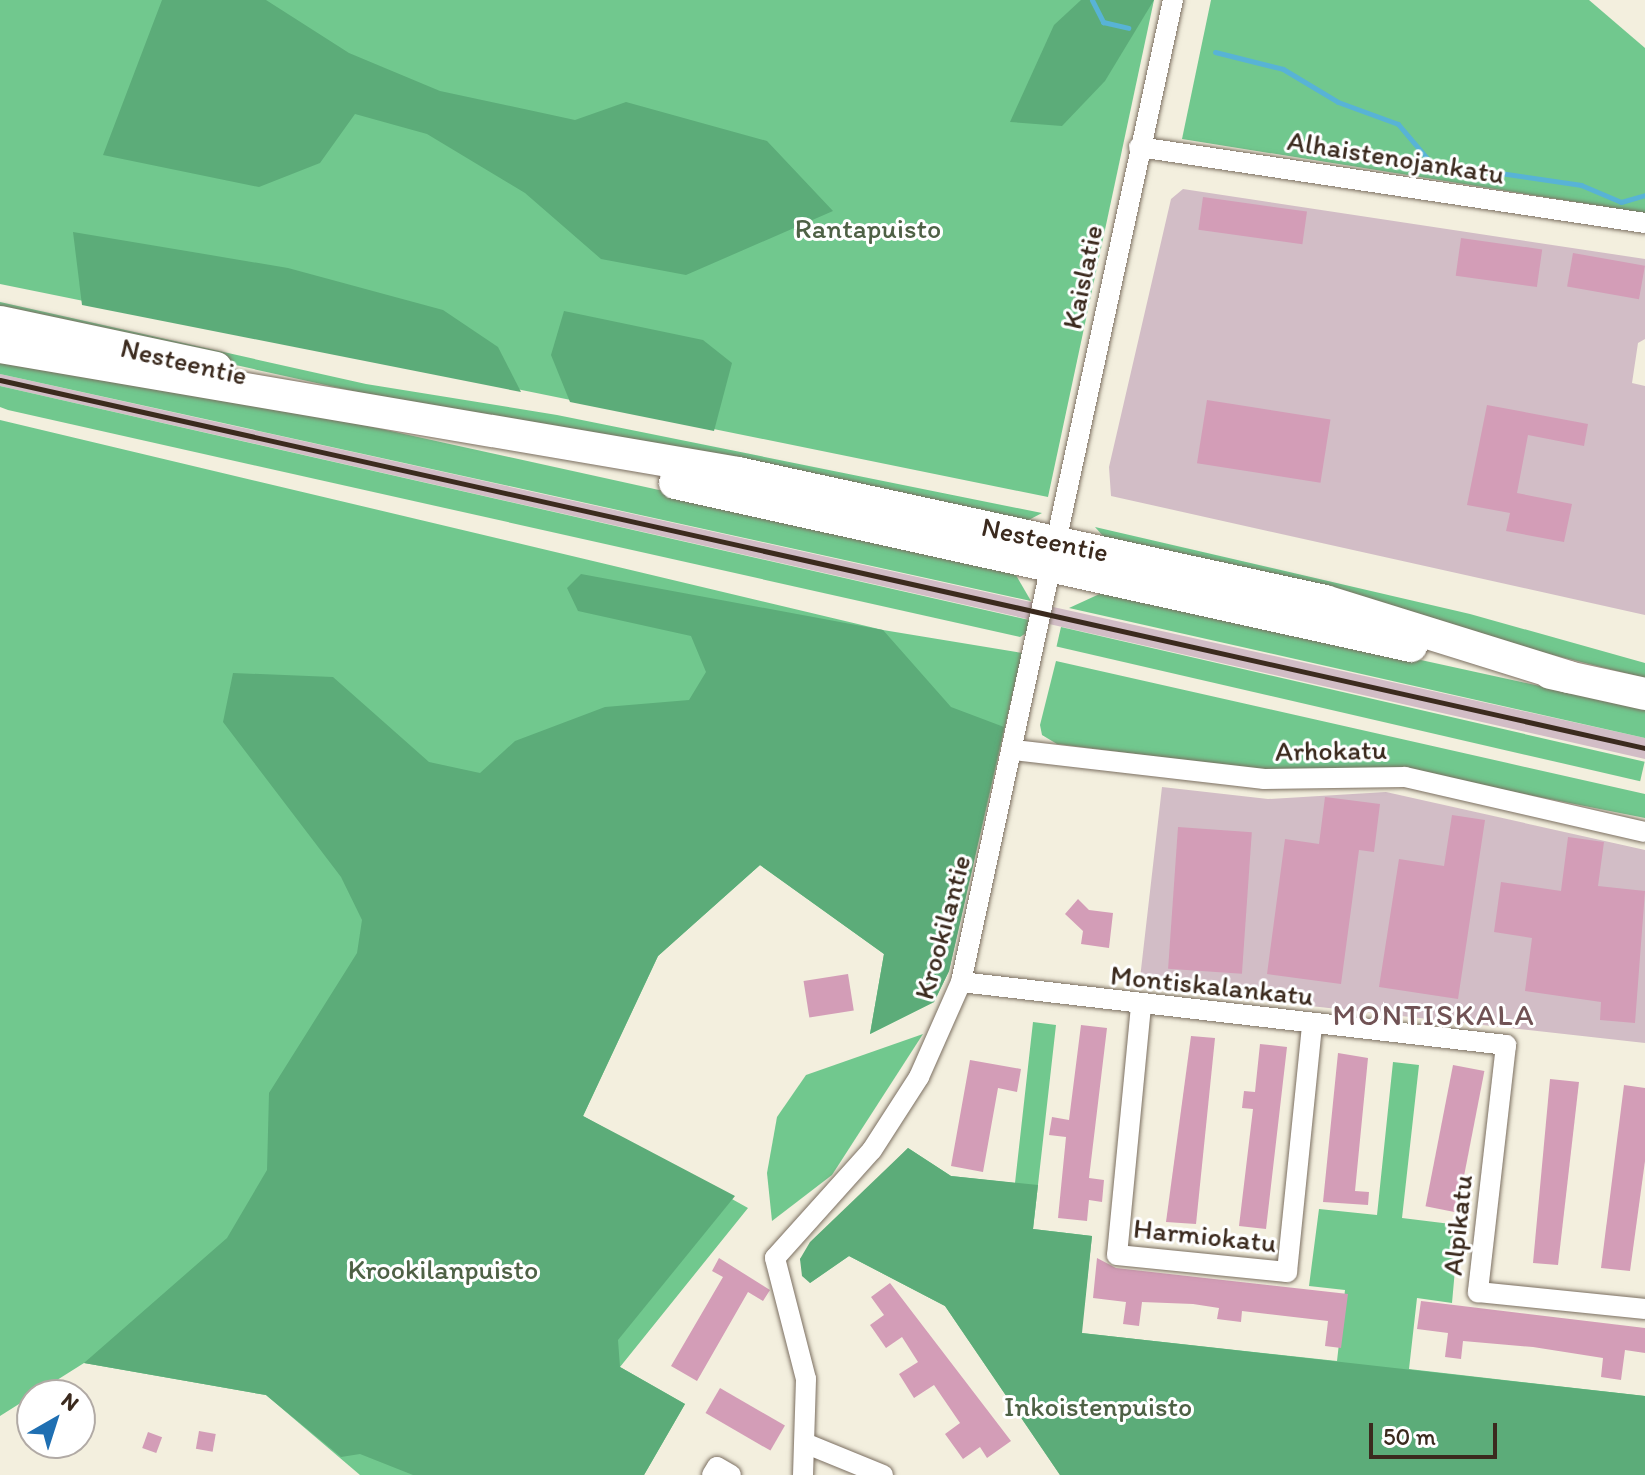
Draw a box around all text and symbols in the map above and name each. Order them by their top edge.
street label: Alhaistenojankatu [1285,123,1507,191]
park label: Rantapuisto [795,211,941,245]
street label: Kaislatie [1055,222,1109,332]
street label: Nesteentie [117,330,251,392]
street label: Nesteentie [978,509,1112,569]
street label: Arhokatu [1275,732,1387,768]
street label: Krookilantie [907,851,977,1003]
street label: Montiskalankatu [1109,958,1315,1012]
district label: MONTISKALA [1334,997,1534,1033]
street label: Alpikatu [1435,1173,1479,1277]
street label: Harmiokatu [1132,1211,1278,1259]
park label: Krookilanpuisto [348,1252,538,1286]
north arrow [16,1379,96,1459]
text: N [56,1386,84,1417]
park label: Inkoistenpuisto [1004,1389,1192,1423]
scale bar [1373,1407,1501,1457]
text: 50 m [1383,1422,1436,1451]

